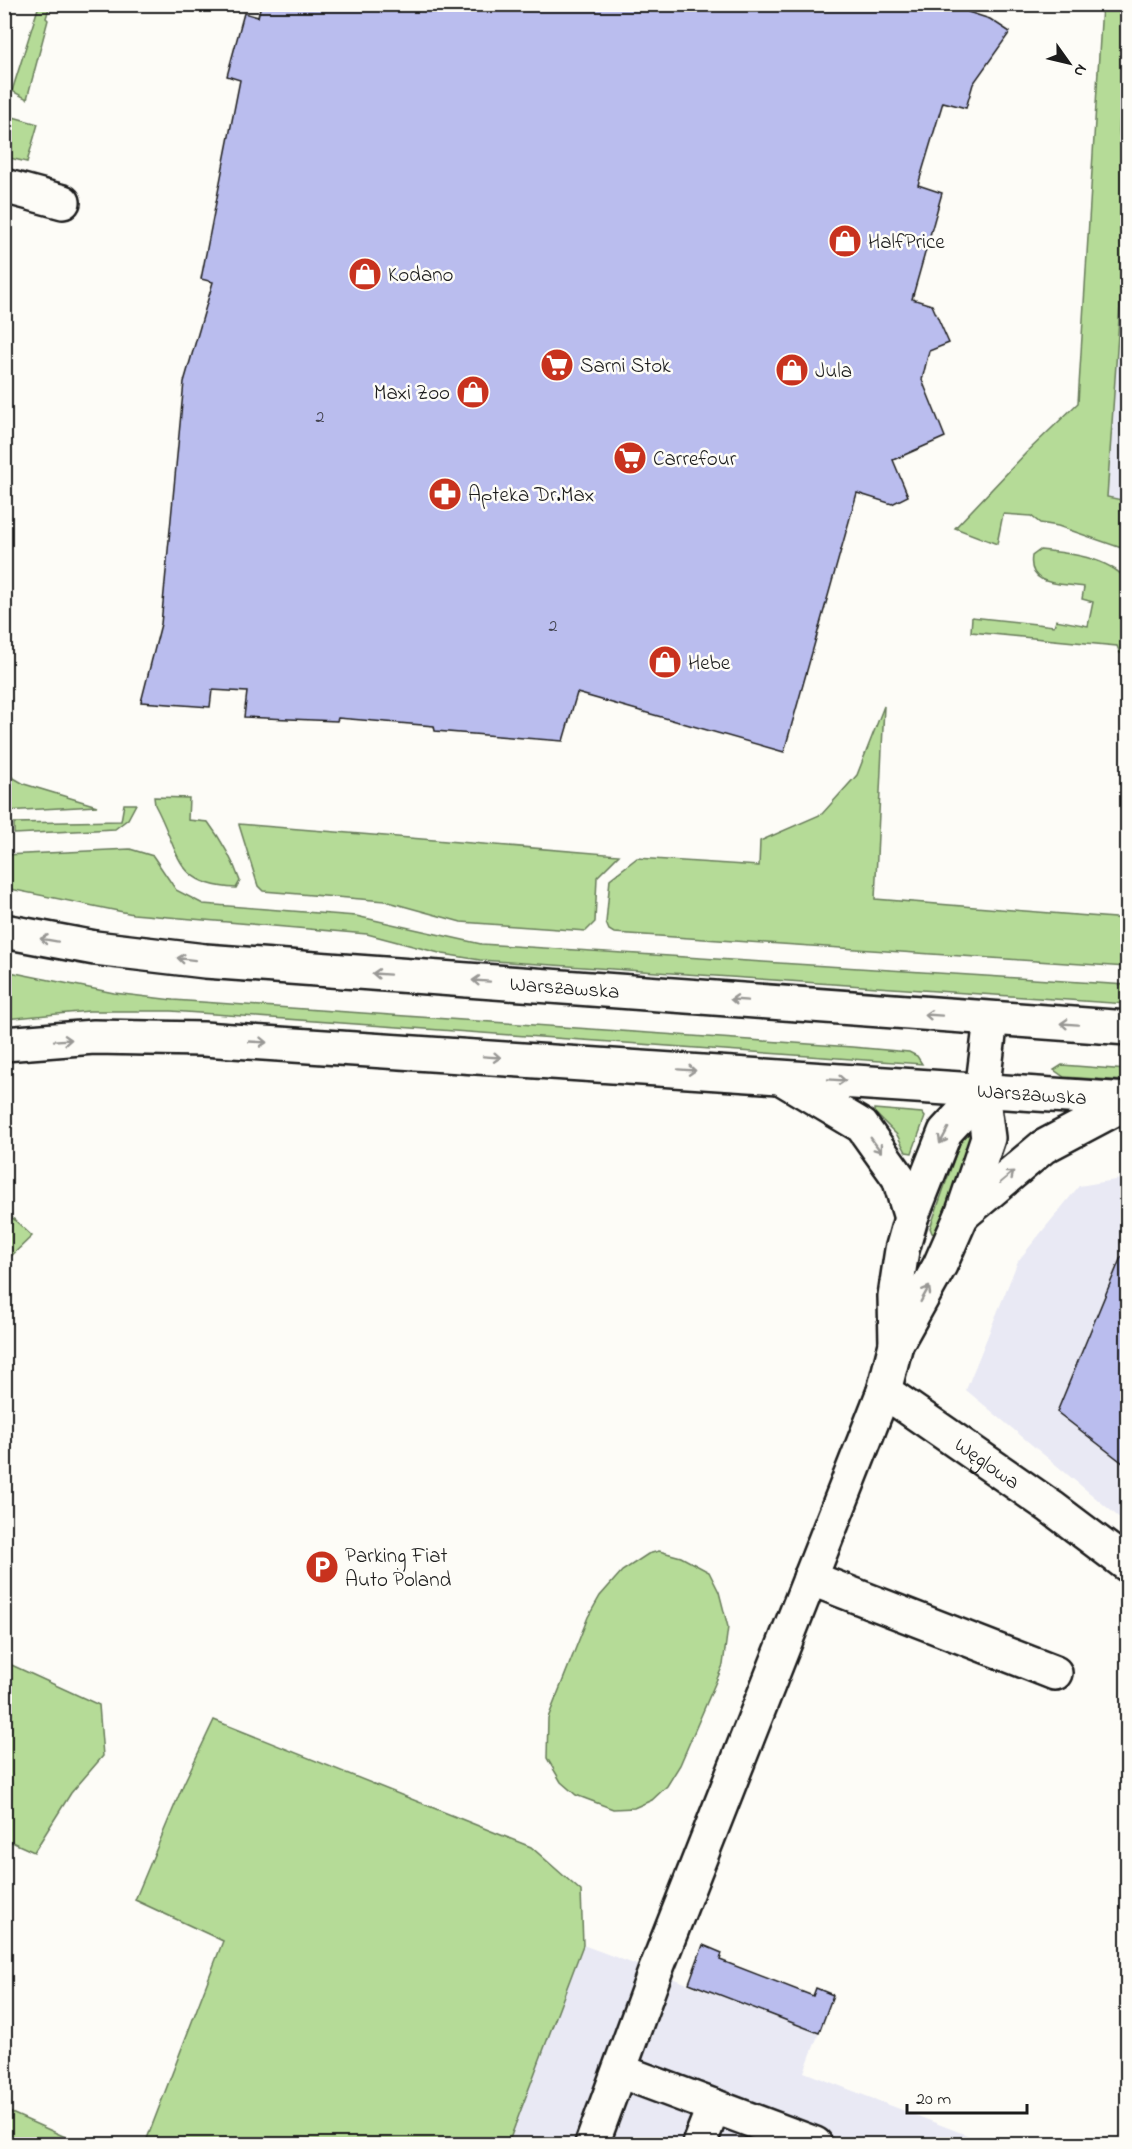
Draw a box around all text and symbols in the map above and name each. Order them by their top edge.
north arrow [1039,33,1099,93]
text: N [1067,59,1093,82]
shop icon: HalfPrice [827,223,863,259]
place label: HalfPrice [868,228,945,258]
shop icon: Kodano [347,256,383,292]
place label: Kodano [388,261,454,291]
supermarket icon: Sarni Stok [539,347,575,383]
place label: Sarni Stok [580,352,672,382]
shop icon: Jula [774,352,810,388]
place label: Jula [815,357,852,387]
shop icon: Maxi Zoo [455,374,491,410]
place label: Maxi Zoo [374,379,450,409]
house number: 2 [316,405,325,431]
supermarket icon: Carrefour [612,440,648,476]
place label: Carrefour [653,445,737,475]
pharmacy icon: Apteka Dr.Max [427,476,463,512]
place label: Apteka Dr.Max [468,481,594,511]
house number: 2 [549,614,558,640]
shop icon: Hebe [647,644,683,680]
place label: Hebe [688,649,731,679]
one-way arrow [40,934,60,945]
one-way arrow [177,954,197,965]
one-way arrow [371,968,391,979]
street label: Warszawska [509,970,621,1008]
one-way arrow [472,976,492,987]
one-way arrow [729,995,749,1006]
one-way arrow [924,1009,944,1020]
one-way arrow [1060,1019,1080,1030]
one-way arrow [52,1034,72,1045]
one-way arrow [247,1037,267,1048]
one-way arrow [482,1052,502,1063]
one-way arrow [676,1064,696,1075]
one-way arrow [826,1075,846,1086]
street label: Warszawska [976,1077,1088,1114]
one-way arrow [938,1127,950,1144]
one-way arrow [870,1137,882,1153]
one-way arrow [999,1171,1015,1184]
one-way arrow [920,1285,931,1303]
street label: Węglowa [947,1431,1025,1498]
place label: Parking Fiat Auto Poland [345,1542,452,1596]
parking icon: Parking Fiat Auto Poland [304,1549,340,1585]
scale bar [907,2077,1027,2115]
text: 20 m [916,2087,951,2113]

